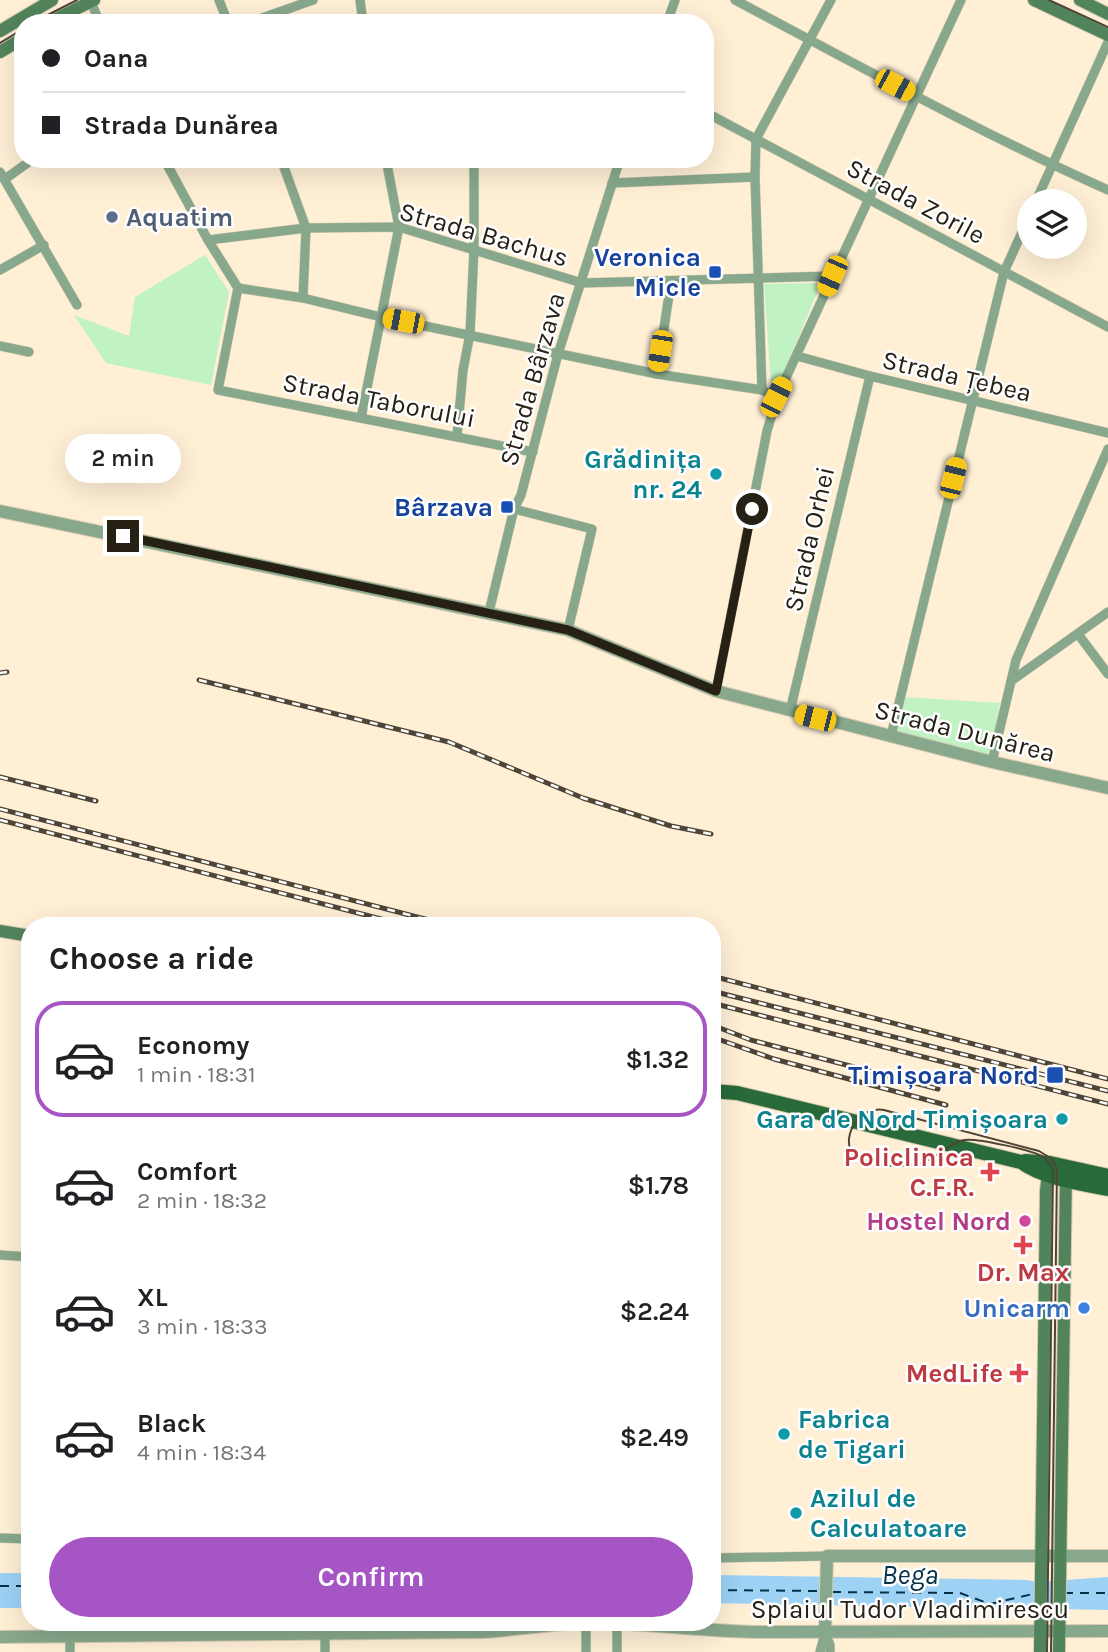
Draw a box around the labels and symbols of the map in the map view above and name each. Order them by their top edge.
car [872,66,919,104]
street label: Strada Zorile [841,152,990,251]
street label: Strada Bachus [396,196,572,273]
place label: Aquatim [126,202,233,233]
marker: Aquatim [104,209,120,225]
place label: Veronica Micle [594,242,701,303]
car [814,253,851,299]
marker: Veronica Micle [707,264,723,280]
street label: Strada Bârzava [493,289,572,469]
car [381,307,426,335]
car [647,329,674,373]
street label: Strada Țebea [879,344,1035,409]
street label: Strada Taborului [280,367,478,434]
car [758,374,795,420]
callout: 2 min [65,434,181,484]
place label: Grădinița nr. 24 [584,444,703,505]
car [938,455,969,501]
street label: Strada Orhei [778,463,841,615]
marker: Grădinița nr. 24 [708,466,724,482]
place label: Bârzava [394,492,493,523]
route start [736,493,768,525]
marker: Bârzava [499,499,515,515]
route end [107,520,139,552]
street label: Strada Dunărea [871,694,1058,769]
car [793,703,838,733]
place label: Timișoara Nord [848,1060,1039,1091]
marker: Timișoara Nord [1045,1065,1065,1085]
place label: Gara de Nord Timișoara [756,1104,1048,1135]
marker: Gara de Nord Timișoara [1054,1111,1070,1127]
place label: Policlinica C.F.R. [844,1142,974,1203]
marker: Policlinica C.F.R. [980,1162,1000,1182]
place label: Hostel Nord [866,1206,1011,1237]
marker: Hostel Nord [1017,1213,1033,1229]
marker: Dr. Max [1015,1237,1031,1253]
place label: Dr. Max [977,1257,1069,1288]
place label: Unicarm [963,1293,1070,1324]
marker: Unicarm [1076,1300,1092,1316]
place label: MedLife [906,1358,1003,1389]
marker: MedLife [1009,1363,1029,1383]
place label: Fabrica de Tigari [798,1404,906,1465]
marker: Fabrica de Tigari [776,1426,792,1442]
place label: Azilul de Calculatoare [810,1483,967,1544]
marker: Azilul de Calculatoare [788,1505,804,1521]
water label: Bega [882,1558,938,1591]
street label: Splaiul Tudor Vladimirescu [751,1594,1069,1625]

